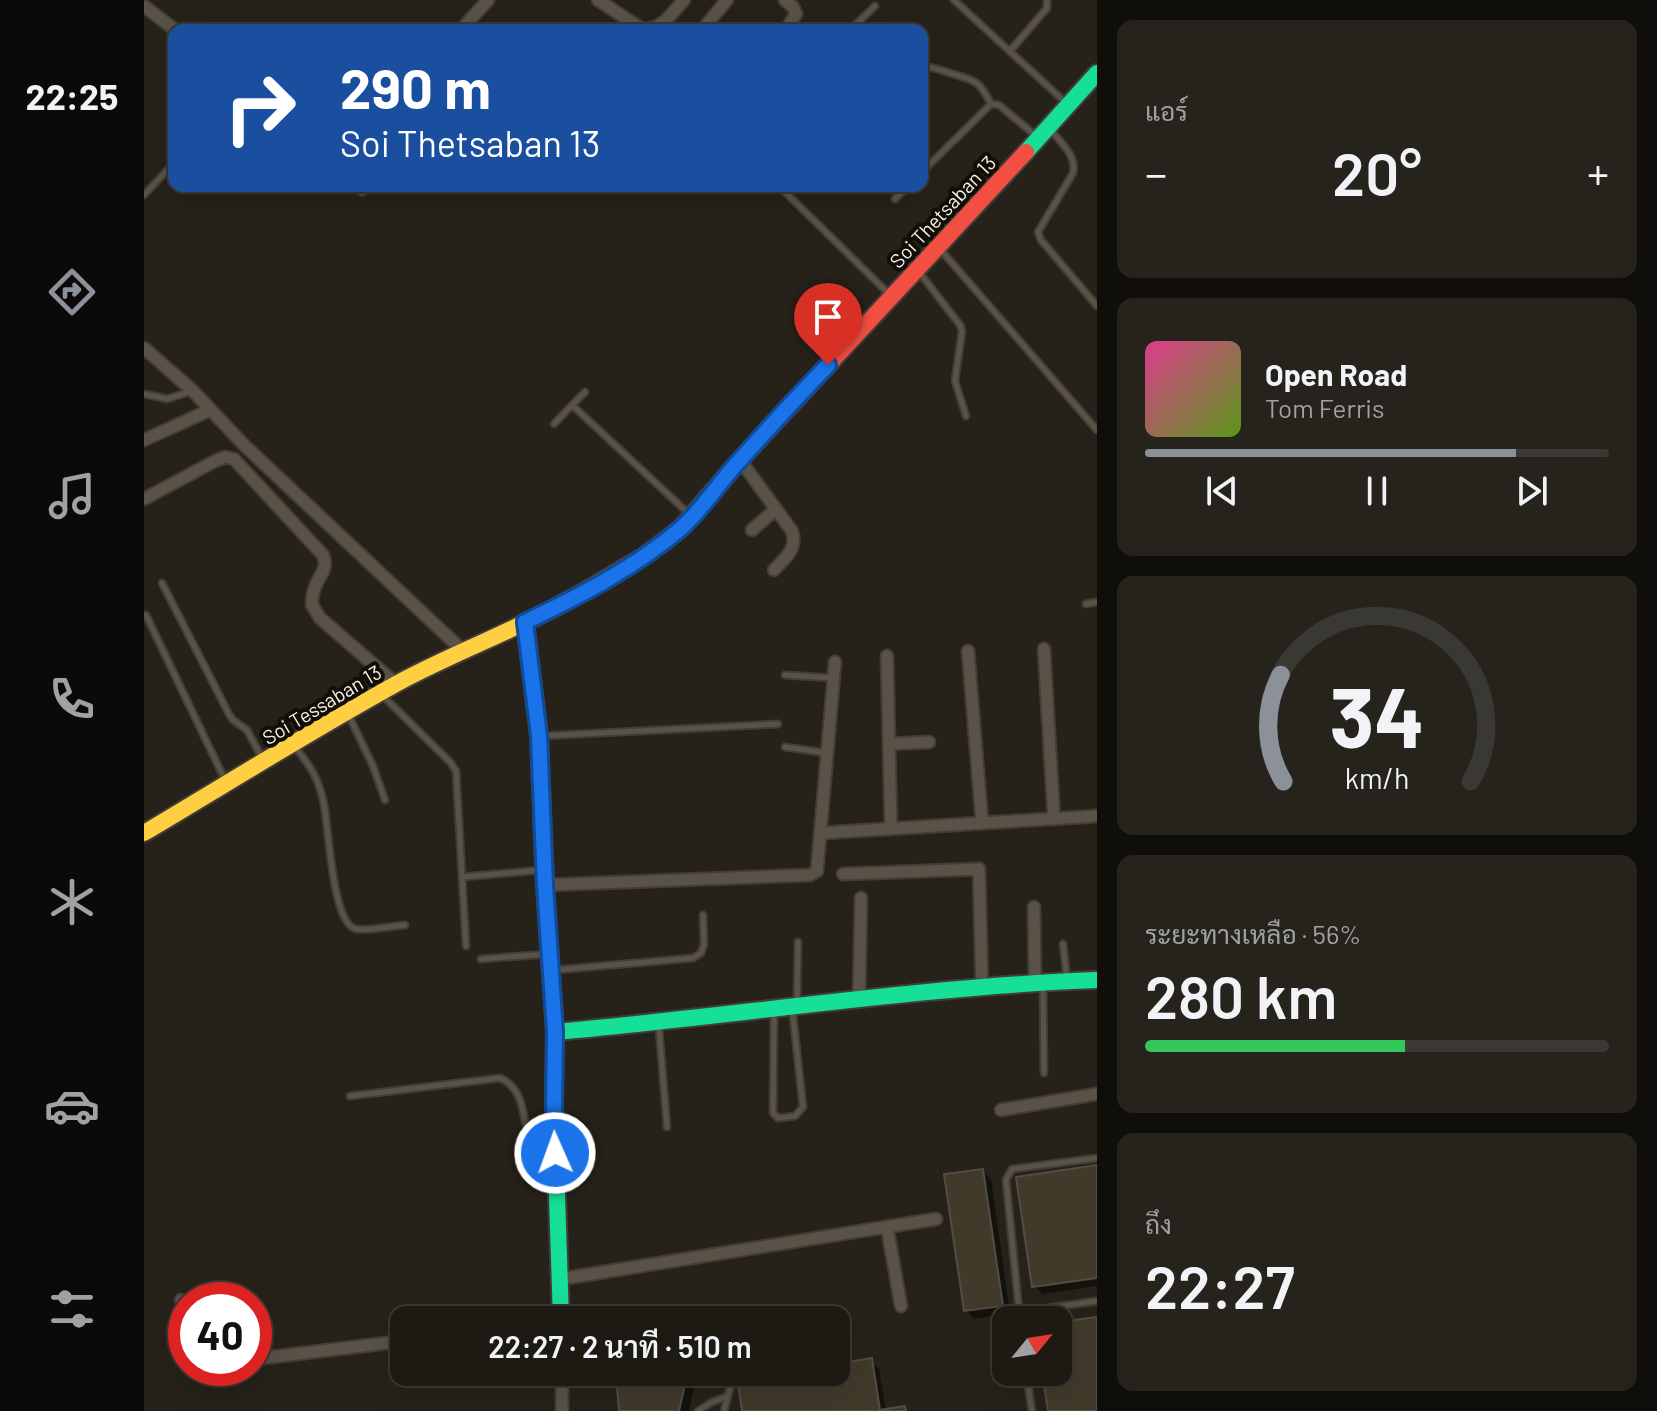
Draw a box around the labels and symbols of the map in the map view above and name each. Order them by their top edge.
street label: Soi Thetsaban 13 [884,150,1000,272]
pin [794,283,862,365]
street label: Soi Tessaban 13 [258,659,385,749]
position arrow [513,1111,597,1195]
speed limit sign: 40 [168,1282,272,1386]
north arrow [992,1306,1072,1386]

